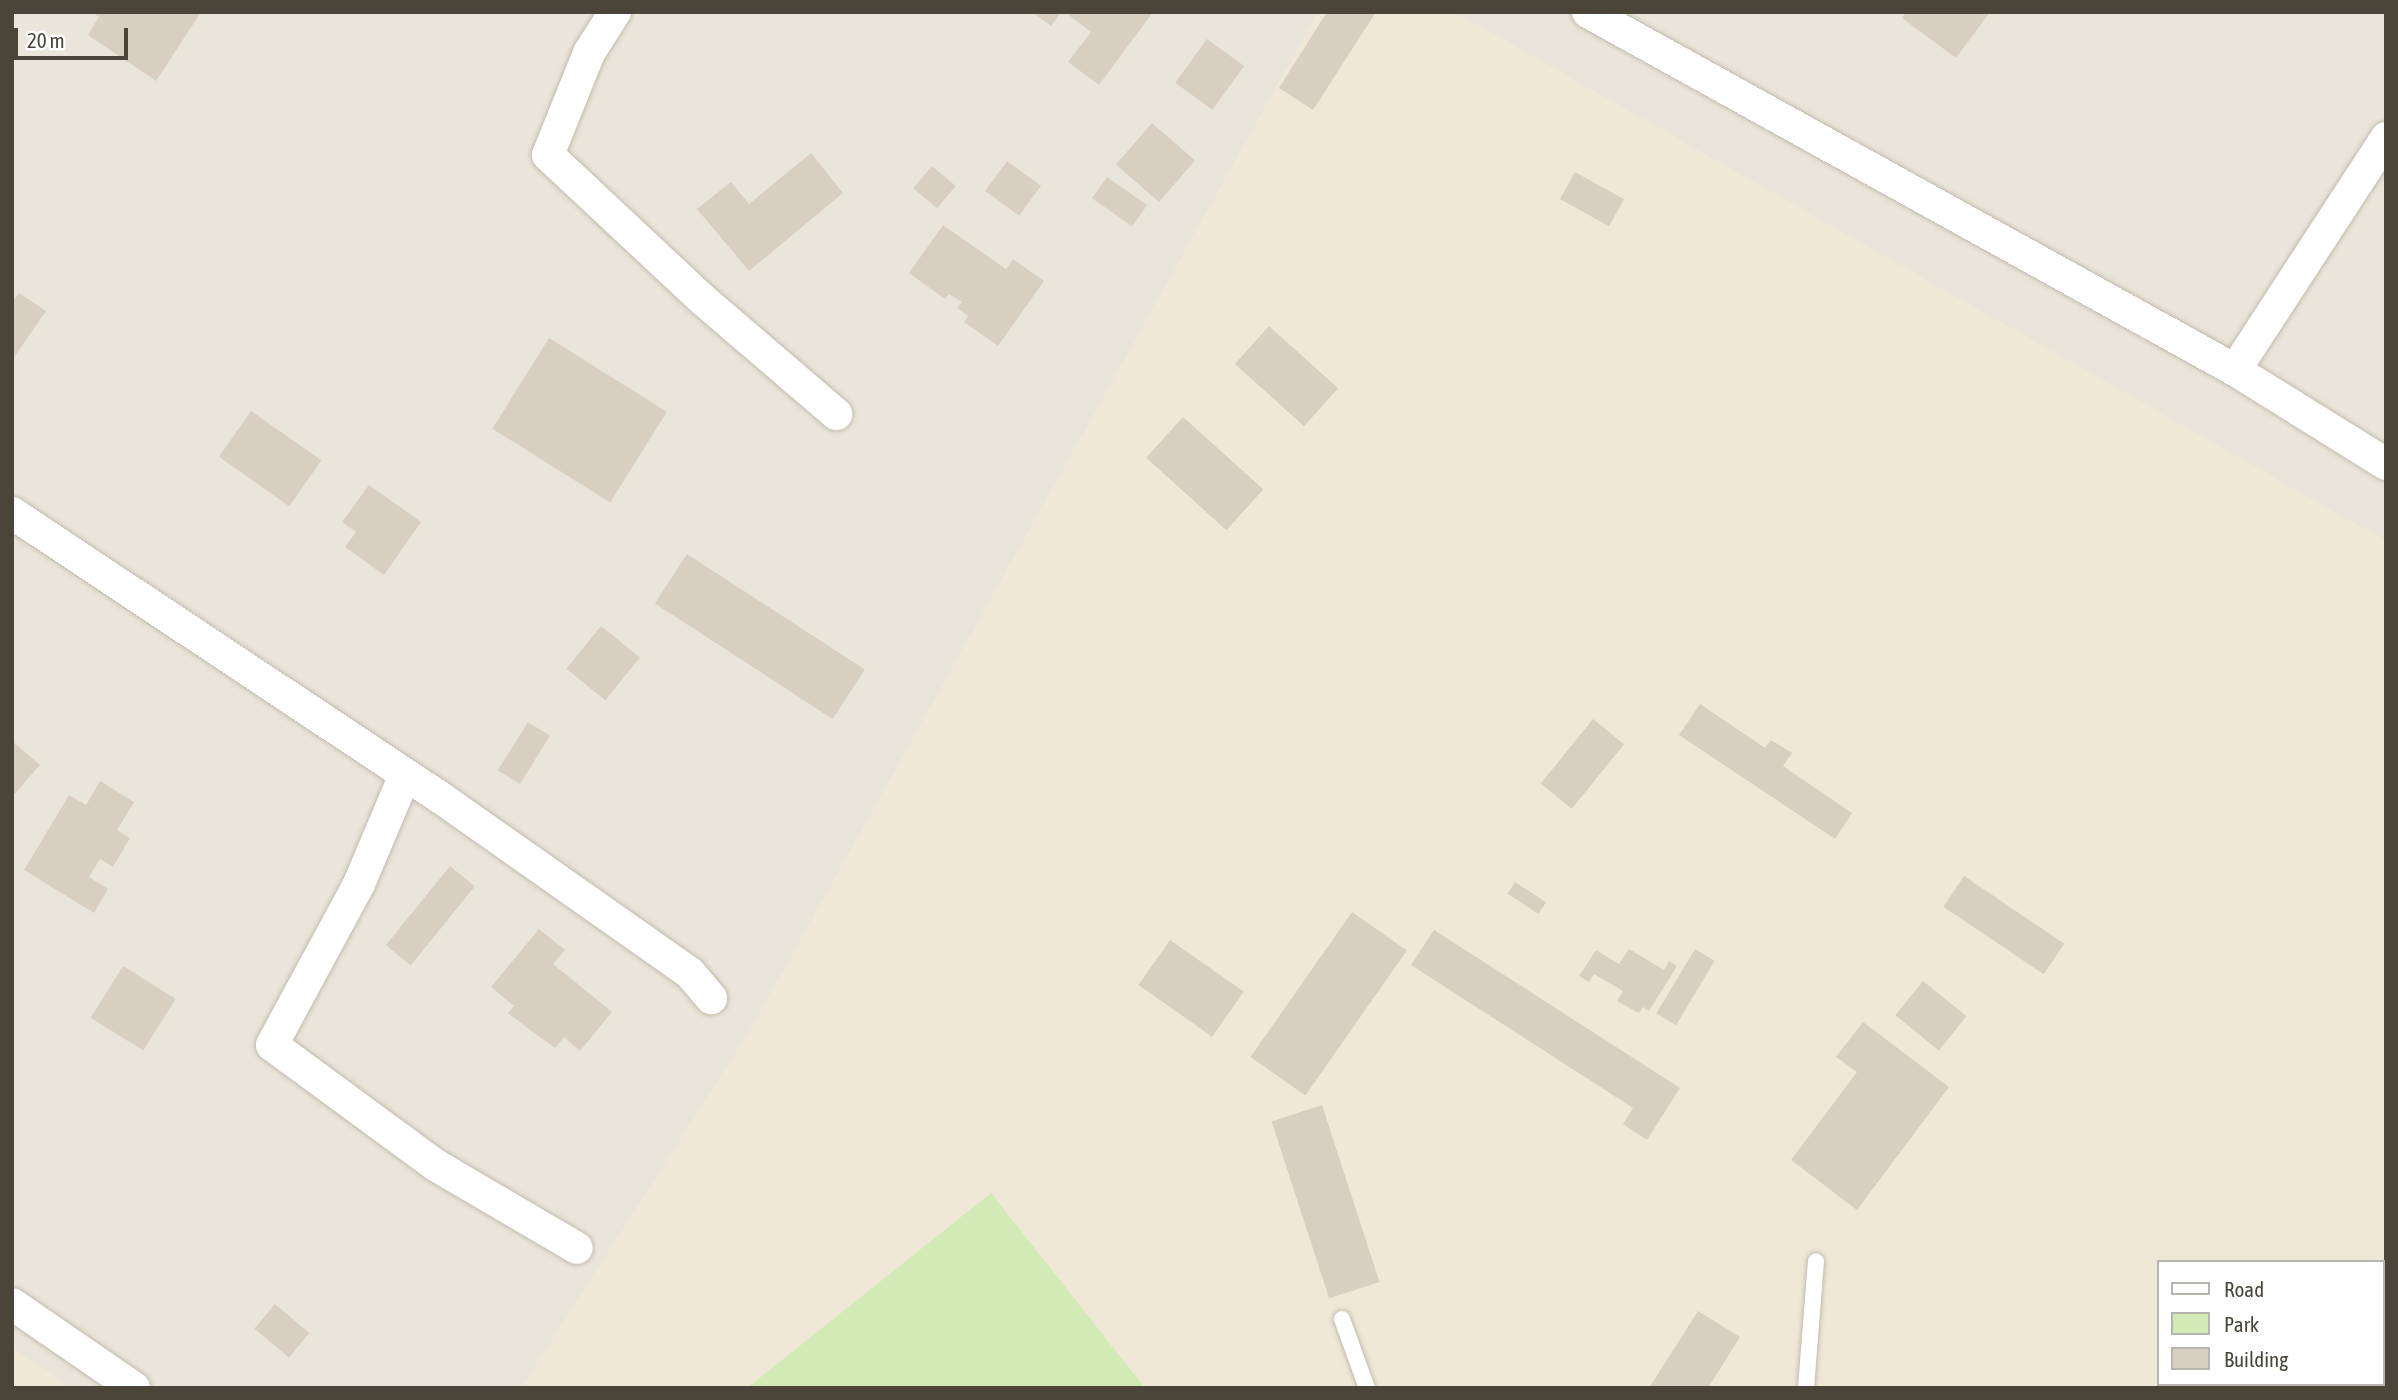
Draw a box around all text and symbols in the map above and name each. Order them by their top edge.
scale bar [18,14,131,58]
text: 20 m [27,28,65,52]
legend [2156,1260,2384,1386]
text: Road [2224,1277,2264,1301]
text: Park [2224,1312,2259,1336]
text: Building [2224,1347,2288,1371]

